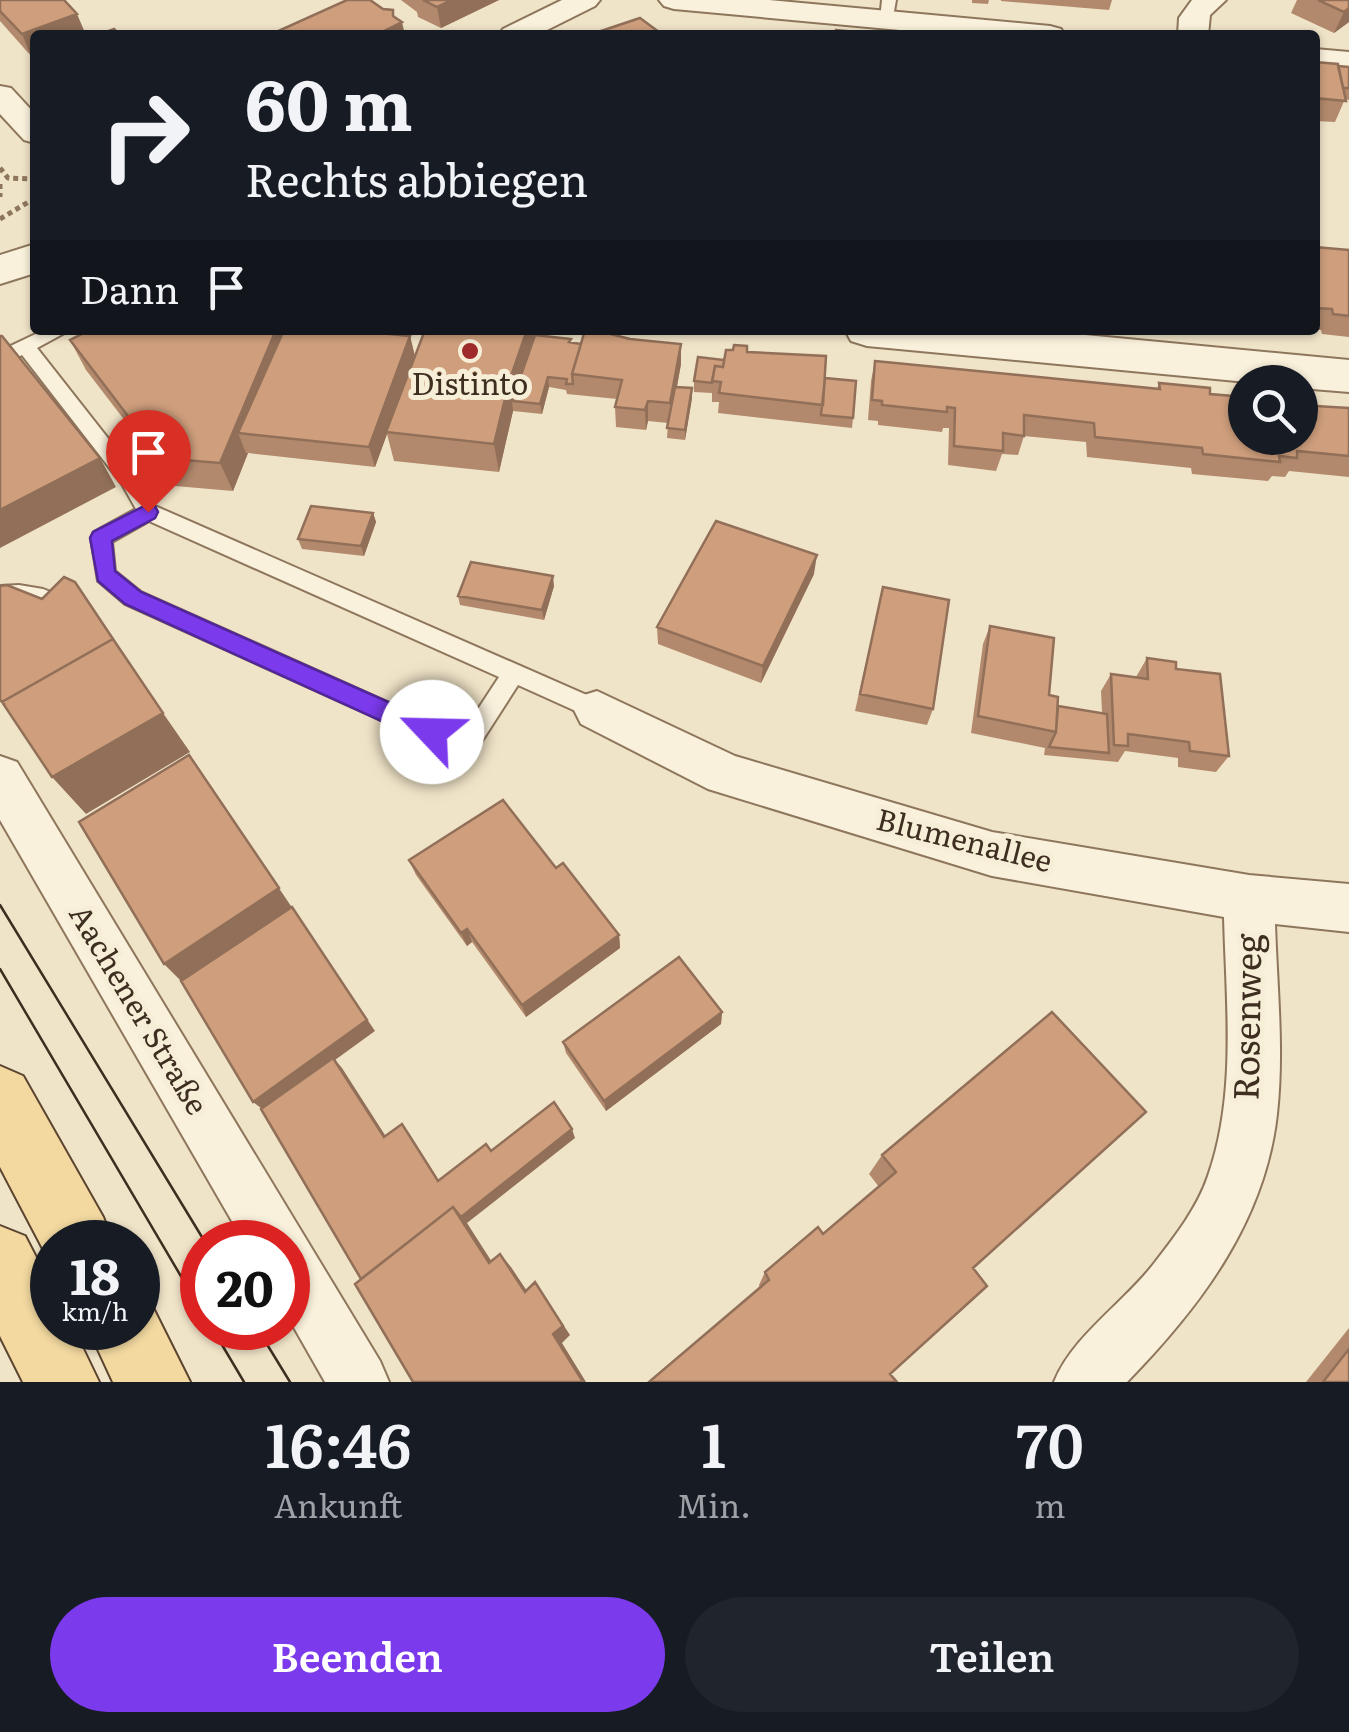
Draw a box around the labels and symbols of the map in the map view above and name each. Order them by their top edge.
marker: Distinto [459,340,481,362]
place label: Distinto [412,360,528,404]
pin [106,410,191,513]
position arrow [380,680,484,784]
street label: Blumenallee [872,795,1057,881]
street label: Aachener Straße [60,895,221,1122]
street label: Rosenweg [1218,932,1272,1101]
speed limit sign: 20 [180,1220,310,1350]

